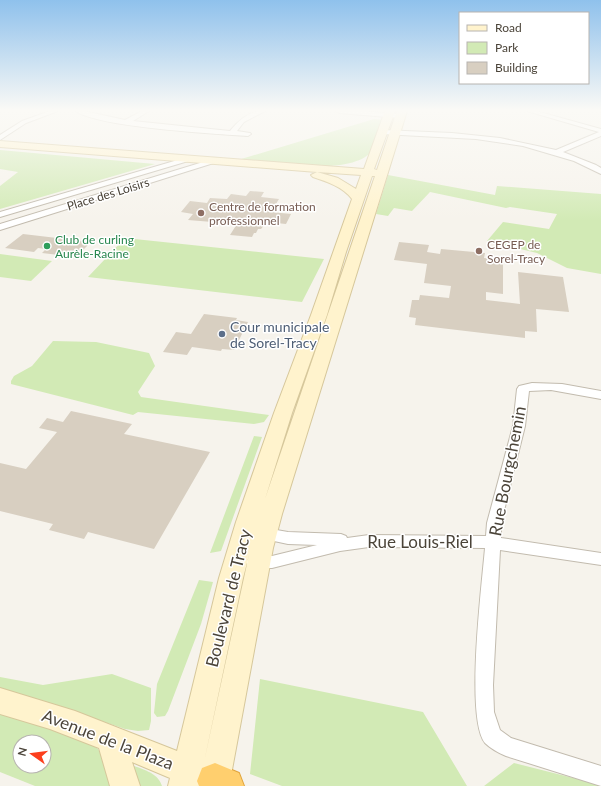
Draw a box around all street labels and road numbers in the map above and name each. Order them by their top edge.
street label: Place des Loisirs [65,174,151,214]
street label: Rue Bourgchemin [484,404,530,538]
street label: Boulevard de Tracy [201,527,255,669]
street label: Rue Louis-Riel [367,531,473,552]
street label: Avenue de la Plaza [39,704,177,774]

